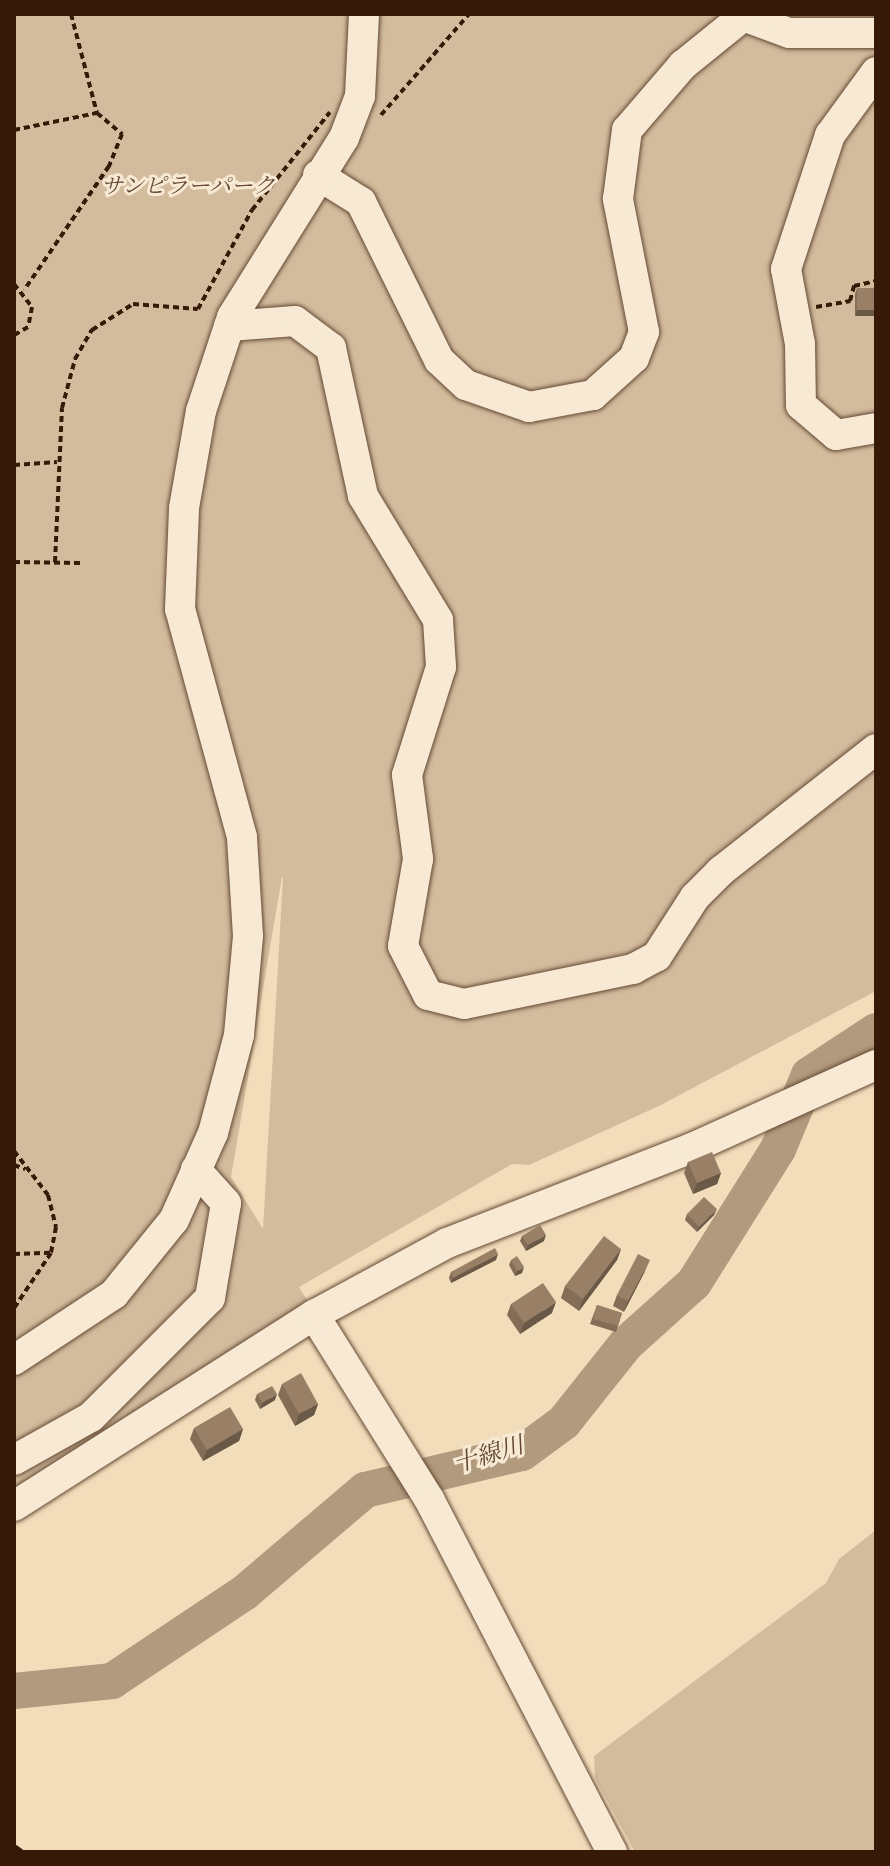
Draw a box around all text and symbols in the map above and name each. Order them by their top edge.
park label: サンピラーパーク [100,175,276,201]
water label: 十線川 [450,1433,528,1481]

